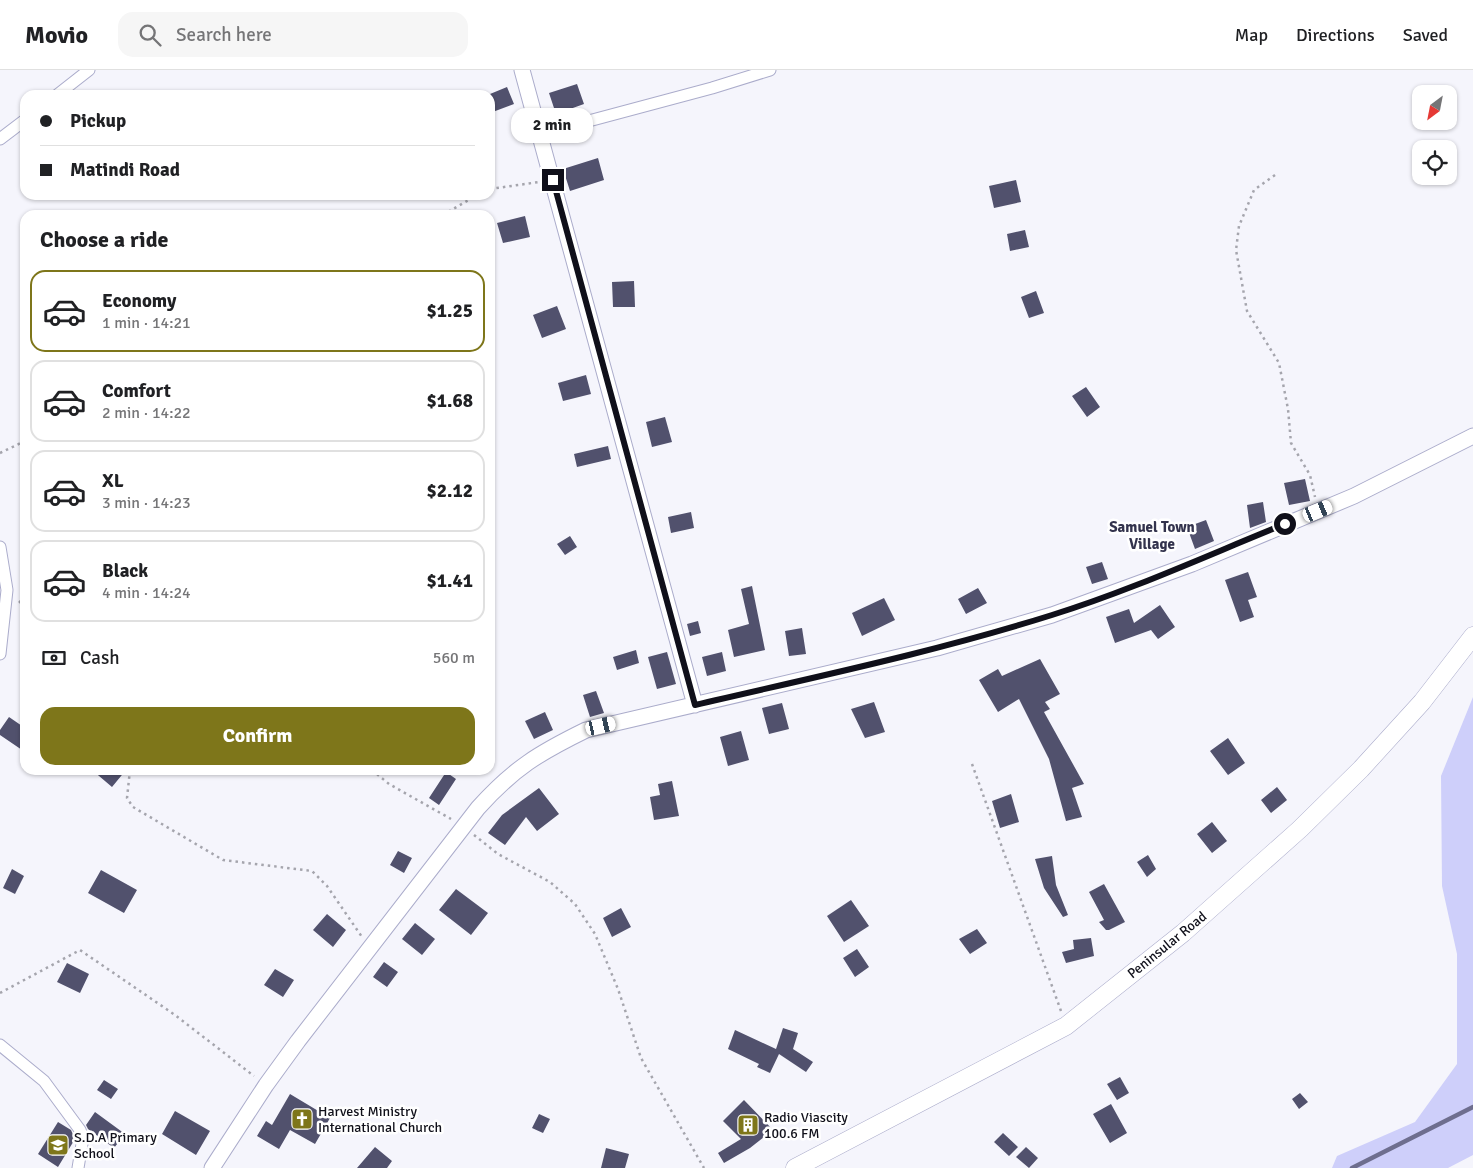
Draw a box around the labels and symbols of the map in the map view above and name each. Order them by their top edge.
north arrow [1412,85,1458,130]
callout: 2 min [512,108,594,142]
route end [542,169,564,191]
car [1301,498,1334,524]
route start [1274,513,1296,535]
district label: Samuel Town Village [1109,518,1195,553]
car [584,715,617,737]
street label: Peninsular Road [1124,908,1210,982]
place label: Harvest Ministry International Church [318,1103,442,1136]
church icon: Harvest Ministry International Church [290,1107,314,1131]
place label: Radio Viascity 100.6 FM [764,1109,848,1142]
building icon: Radio Viascity 100.6 FM [736,1113,760,1137]
place label: S.D.A Primary School [74,1129,157,1162]
school or university icon: S.D.A Primary School [46,1133,70,1157]

